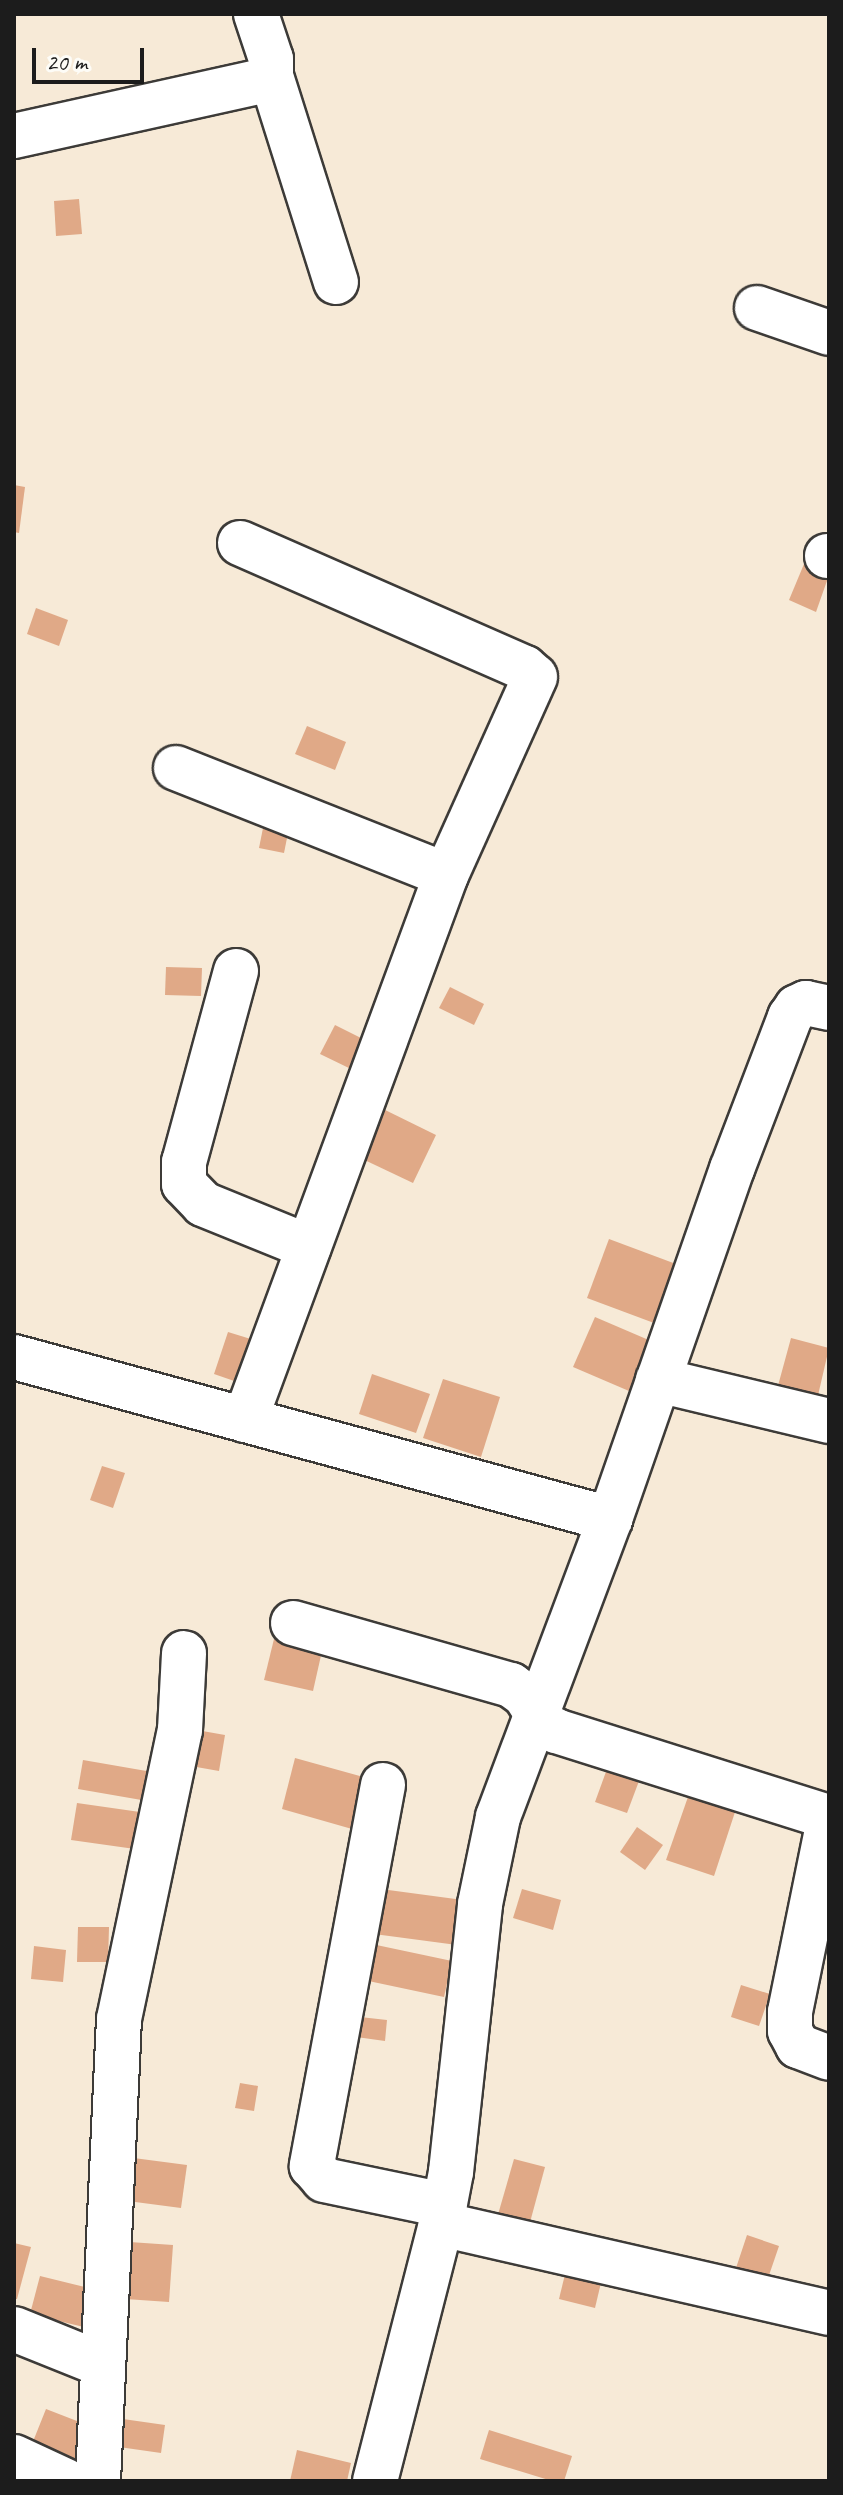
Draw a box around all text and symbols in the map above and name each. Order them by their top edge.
scale bar [36,32,148,82]
text: 20 m [46,47,87,77]

